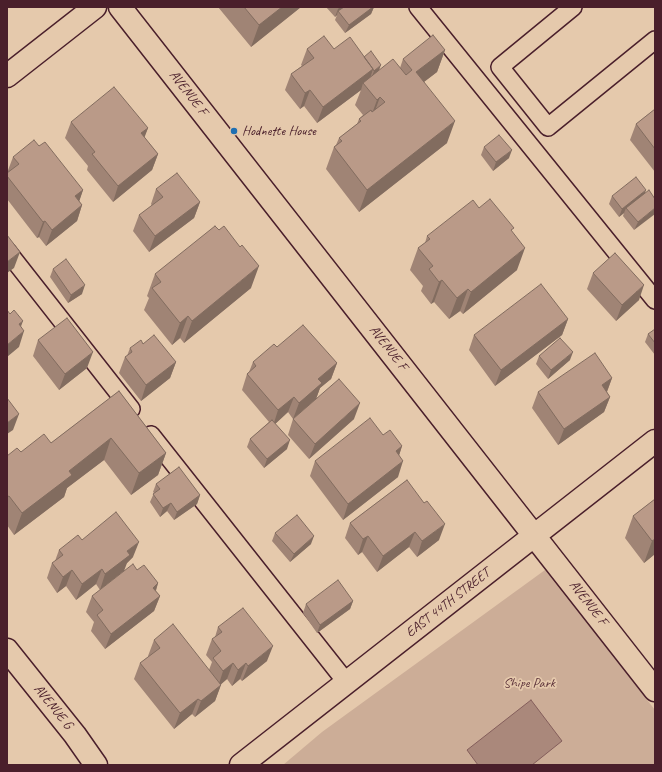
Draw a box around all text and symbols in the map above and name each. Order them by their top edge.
street label: AVENUE F [165,67,211,119]
place label: Hodnette House [242,123,316,139]
marker: Hodnette House [229,126,239,136]
street label: AVENUE F [365,322,411,374]
street label: EAST 44TH STREET [402,565,494,641]
street label: AVENUE F [565,577,611,629]
park label: Shipe Park [503,675,555,691]
street label: AVENUE G [30,681,76,733]

